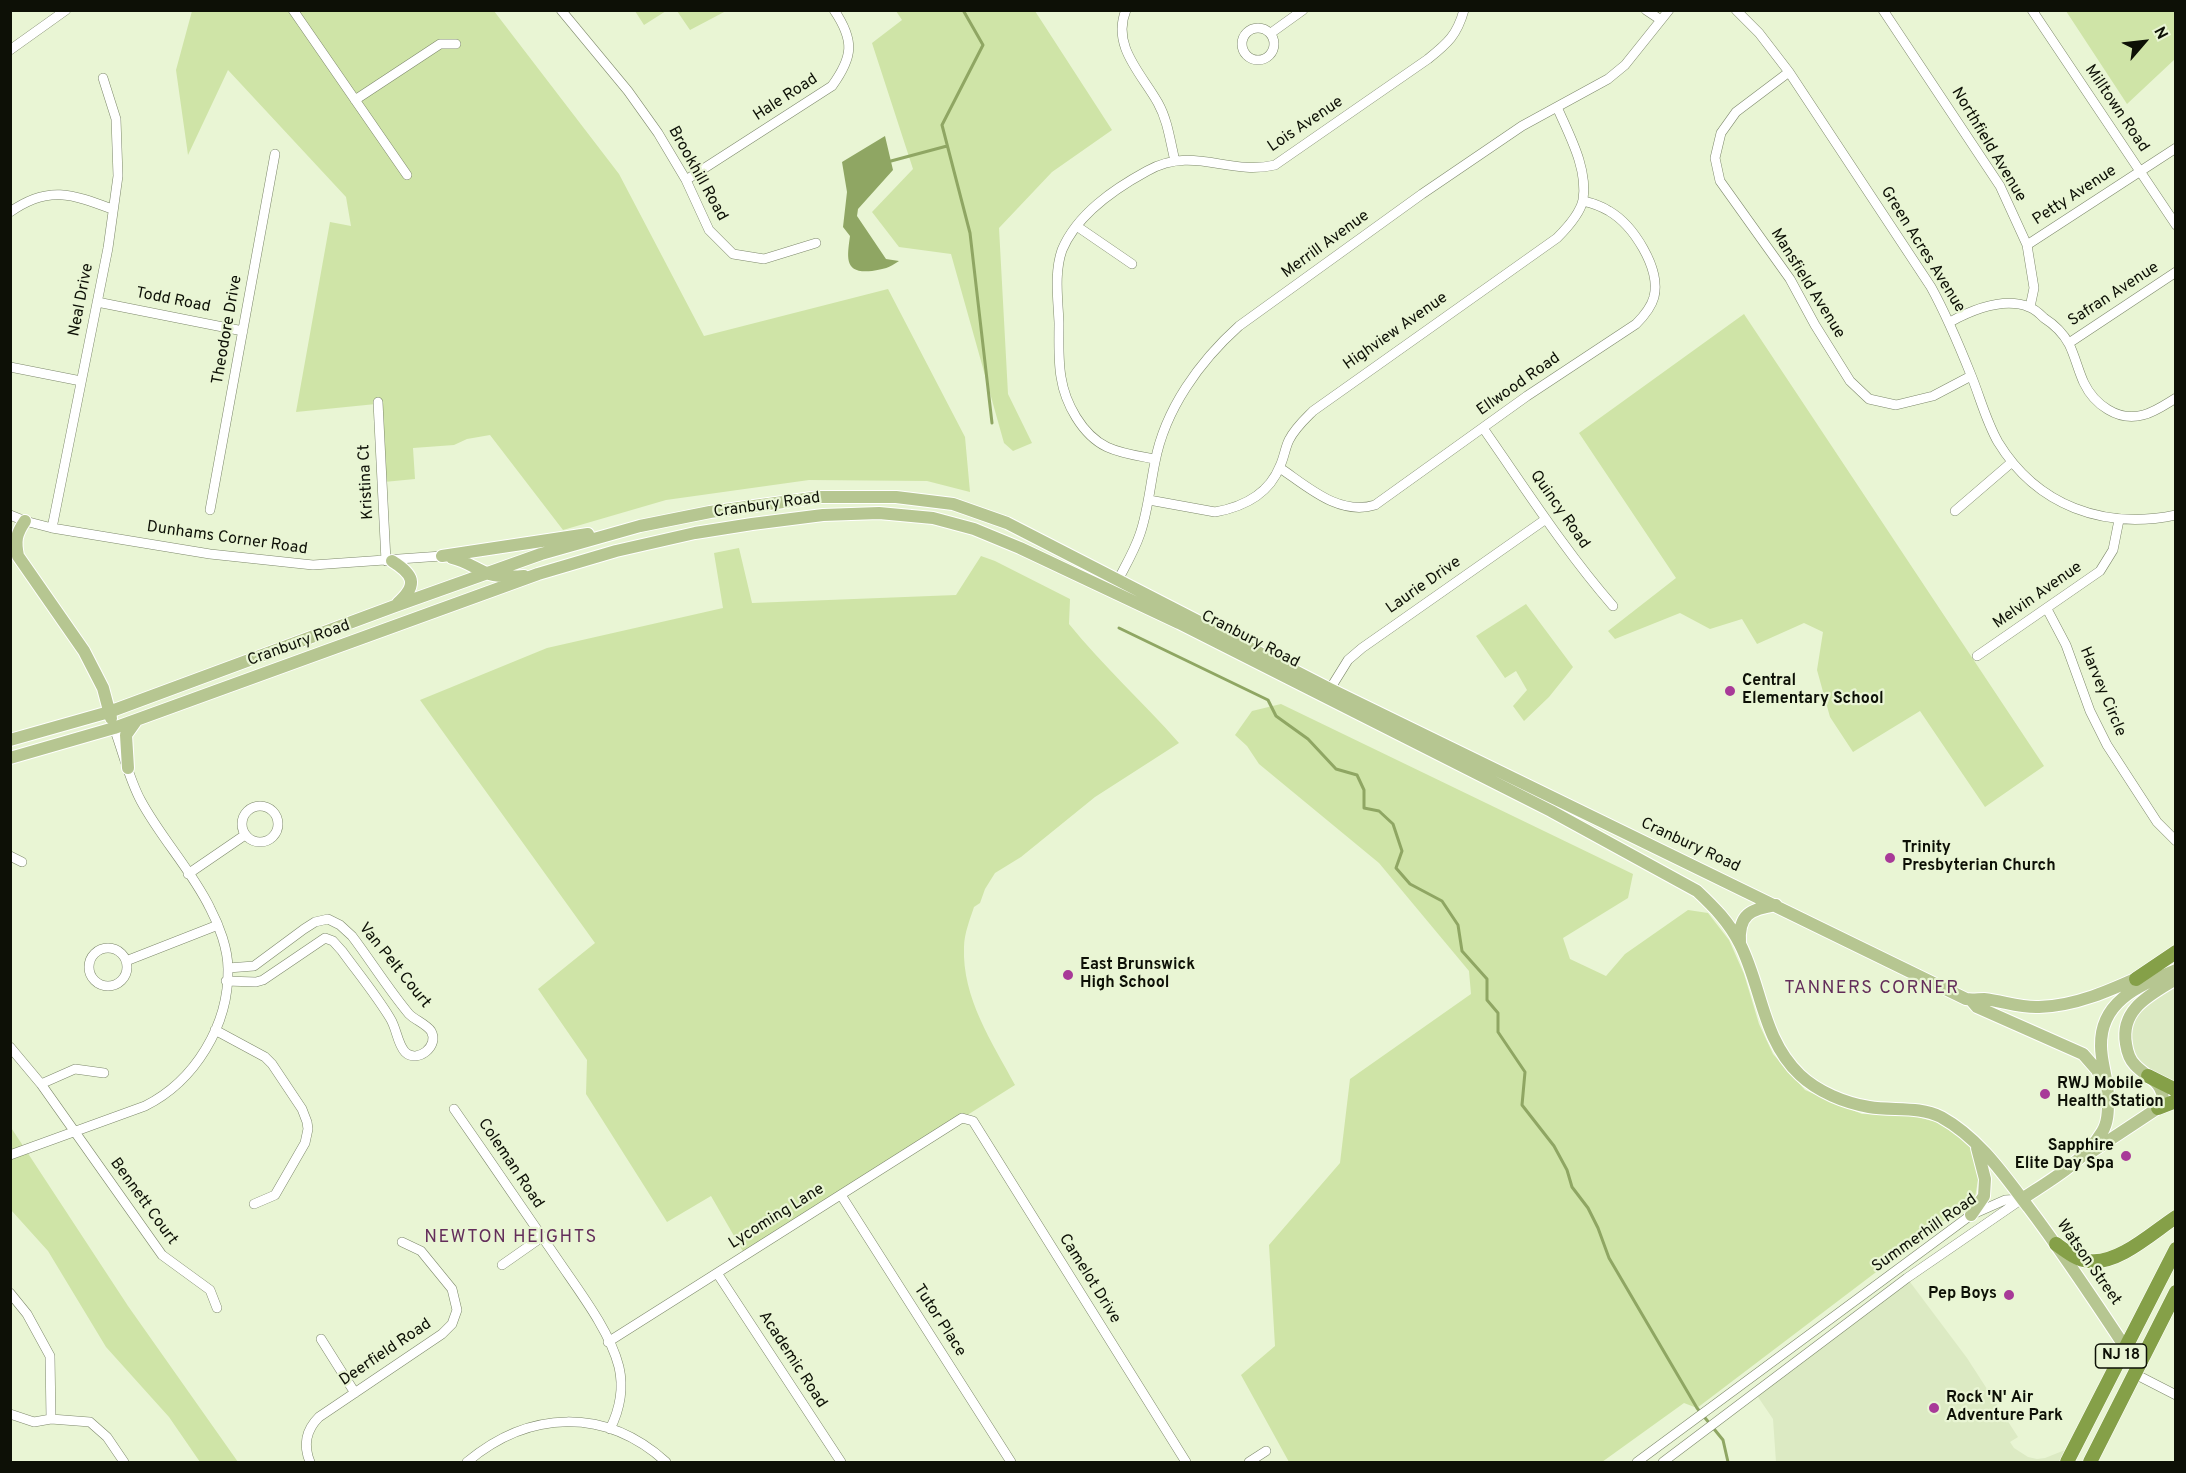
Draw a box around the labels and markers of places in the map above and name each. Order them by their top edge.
place label: Central Elementary School [1742,672,1884,710]
marker: Central Elementary School [1723,684,1737,698]
place label: Trinity Presbyterian Church [1902,839,2056,877]
marker: Trinity Presbyterian Church [1883,851,1897,865]
place label: East Brunswick High School [1080,956,1195,994]
marker: East Brunswick High School [1061,968,1075,982]
place label: RWJ Mobile Health Station [2057,1075,2164,1113]
marker: RWJ Mobile Health Station [2038,1087,2052,1101]
place label: Sapphire Elite Day Spa [2015,1137,2114,1175]
marker: Sapphire Elite Day Spa [2119,1149,2133,1163]
place label: Pep Boys [1928,1285,1997,1305]
marker: Pep Boys [2002,1288,2016,1302]
place label: Rock 'N' Air Adventure Park [1946,1389,2063,1427]
marker: Rock 'N' Air Adventure Park [1927,1401,1941,1415]

